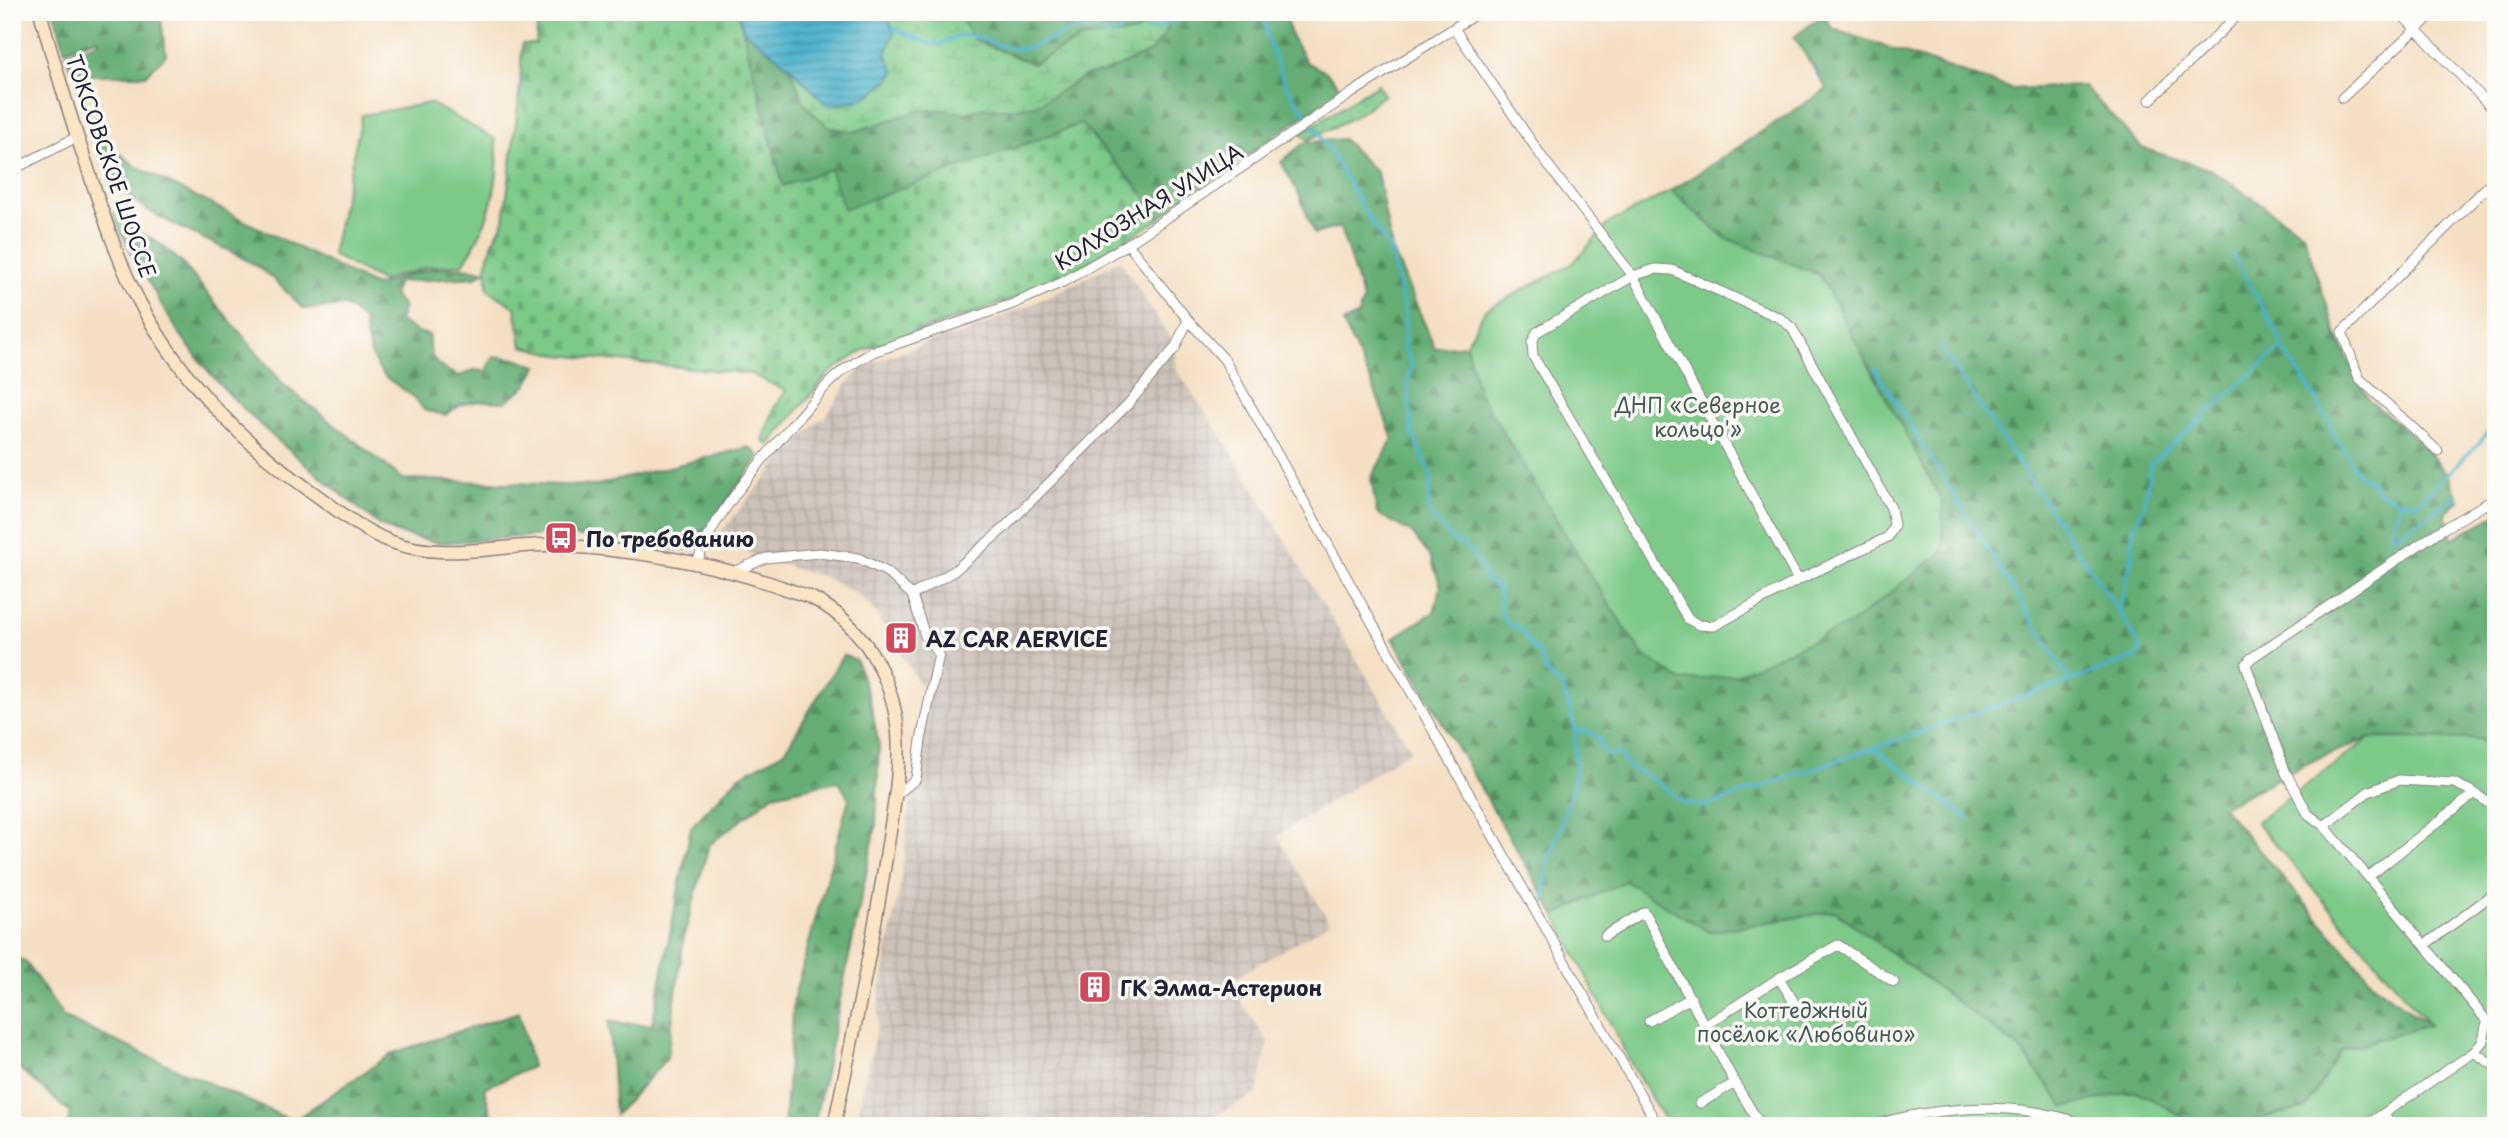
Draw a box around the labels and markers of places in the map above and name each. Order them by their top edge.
bus stop icon: По требованию [542,519,580,557]
place label: По требованию [586,522,754,554]
building icon: AZ CAR AERVICE [882,619,920,657]
place label: AZ CAR AERVICE [926,622,1108,654]
building icon: ГК Элма-Астерион [1076,968,1114,1006]
place label: ГК Элма-Астерион [1120,971,1322,1003]

